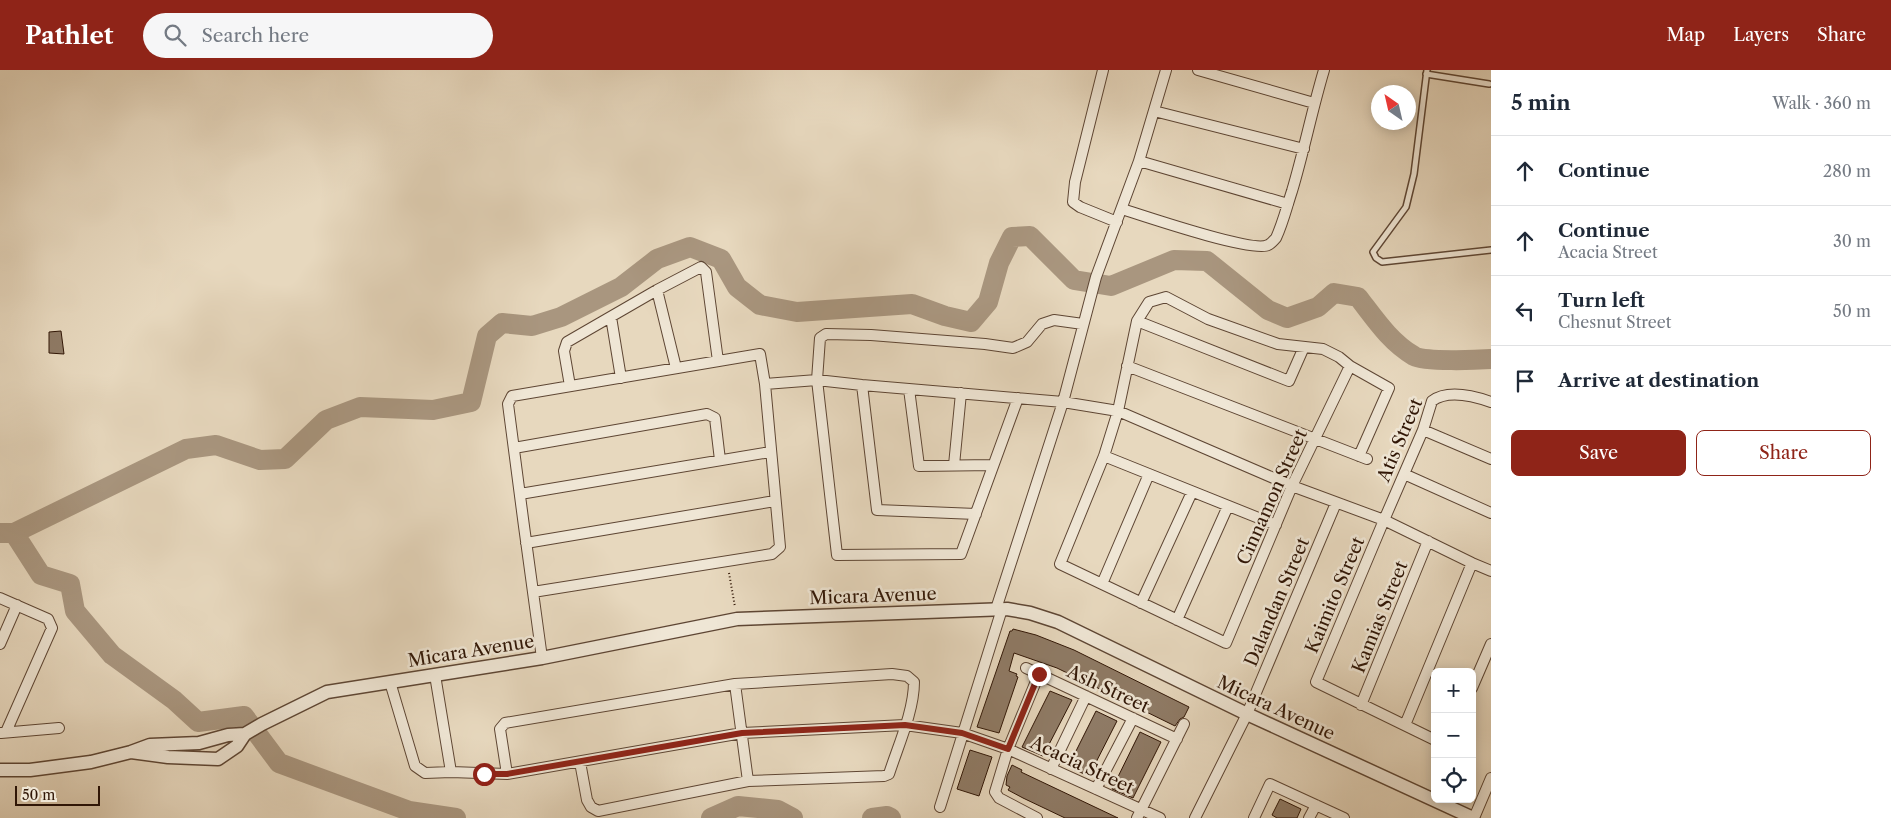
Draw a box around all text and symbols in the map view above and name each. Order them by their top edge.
search box [143,13,493,58]
text: Pathlet [25,21,113,50]
icon: search [161,21,189,49]
text: Search here [201,24,309,47]
text: Map [1667,24,1705,46]
text: Layers [1733,24,1789,46]
text: Share [1817,24,1866,46]
north arrow [1371,85,1416,130]
text: 5 min [1511,90,1571,115]
text: Walk · 360 m [1772,93,1871,113]
icon: ahead [1511,157,1539,185]
text: Continue [1558,159,1650,182]
text: 280 m [1823,161,1871,181]
text: Continue [1558,219,1650,242]
icon: ahead [1511,227,1539,255]
text: 30 m [1833,231,1871,251]
text: Acacia Street [1558,242,1658,262]
text: Turn left [1558,289,1645,312]
icon: left [1511,297,1539,325]
text: 50 m [1833,301,1871,321]
text: Chesnut Street [1558,312,1671,332]
icon: arrive [1511,367,1539,395]
text: Arrive at destination [1558,369,1759,392]
street label: Atis Street [1372,394,1428,486]
street label: Cinnamon Street [1232,425,1312,568]
button: Save [1511,430,1686,476]
button: Share [1696,430,1871,476]
street label: Kaimito Street [1301,533,1370,657]
street label: Dalandan Street [1240,534,1314,670]
street label: Kamias Street [1348,557,1413,676]
street label: Micara Avenue [809,583,937,609]
street label: Micara Avenue [406,630,536,672]
street label: Ash Street [1062,660,1153,718]
route end [1028,663,1051,686]
map controls [1431,668,1476,803]
button: + [1431,668,1476,713]
street label: Micara Avenue [1214,671,1338,745]
button: − [1431,713,1476,758]
street label: Acacia Street [1026,731,1138,799]
button: locate [1431,758,1476,803]
route start [473,763,496,786]
scale bar [15,783,100,806]
text: 50 m [22,786,55,804]

